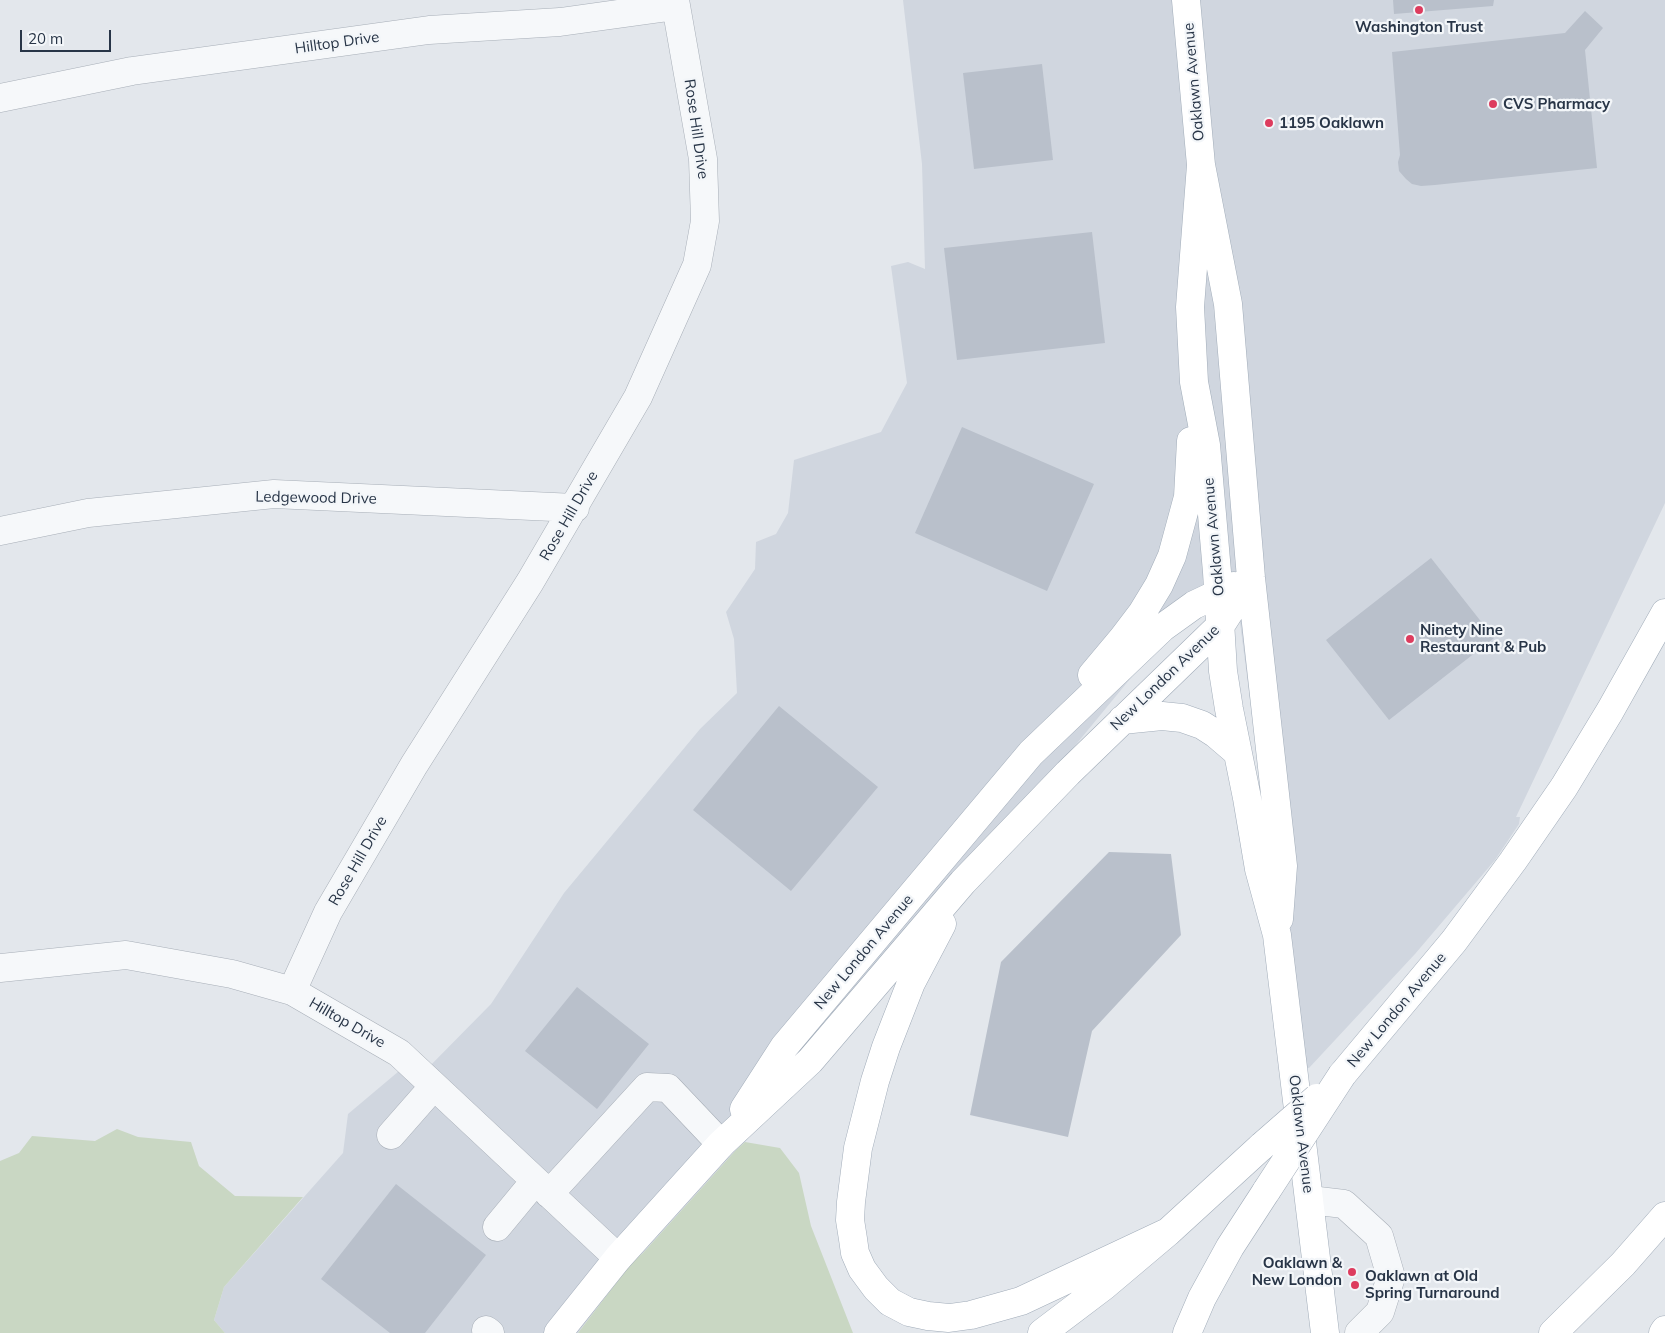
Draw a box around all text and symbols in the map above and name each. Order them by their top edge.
marker: Washington Trust [1413,4,1425,16]
place label: Washington Trust [1355,18,1483,36]
scale bar [22,20,114,52]
street label: Oaklawn Avenue [1180,22,1208,142]
street label: Hilltop Drive [294,28,380,58]
text: 20 m [28,29,63,48]
street label: Rose Hill Drive [680,78,712,180]
place label: CVS Pharmacy [1503,95,1610,113]
marker: CVS Pharmacy [1487,98,1499,110]
place label: 1195 Oaklawn [1279,114,1384,132]
marker: 1195 Oaklawn [1263,117,1275,129]
street label: Rose Hill Drive [536,468,602,564]
street label: Oaklawn Avenue [1200,477,1228,597]
street label: Ledgewood Drive [255,488,377,508]
street label: New London Avenue [1107,621,1223,735]
place label: Ninety Nine Restaurant & Pub [1420,621,1546,656]
marker: Ninety Nine Restaurant & Pub [1404,633,1416,645]
street label: Rose Hill Drive [325,813,391,909]
street label: New London Avenue [811,891,917,1013]
street label: New London Avenue [1344,949,1450,1071]
street label: Hilltop Drive [306,994,388,1052]
street label: Oaklawn Avenue [1285,1074,1317,1194]
place label: Oaklawn & New London [1252,1254,1342,1289]
marker: Oaklawn & New London [1346,1266,1358,1278]
place label: Oaklawn at Old Spring Turnaround [1365,1267,1500,1302]
marker: Oaklawn at Old Spring Turnaround [1349,1279,1361,1291]

